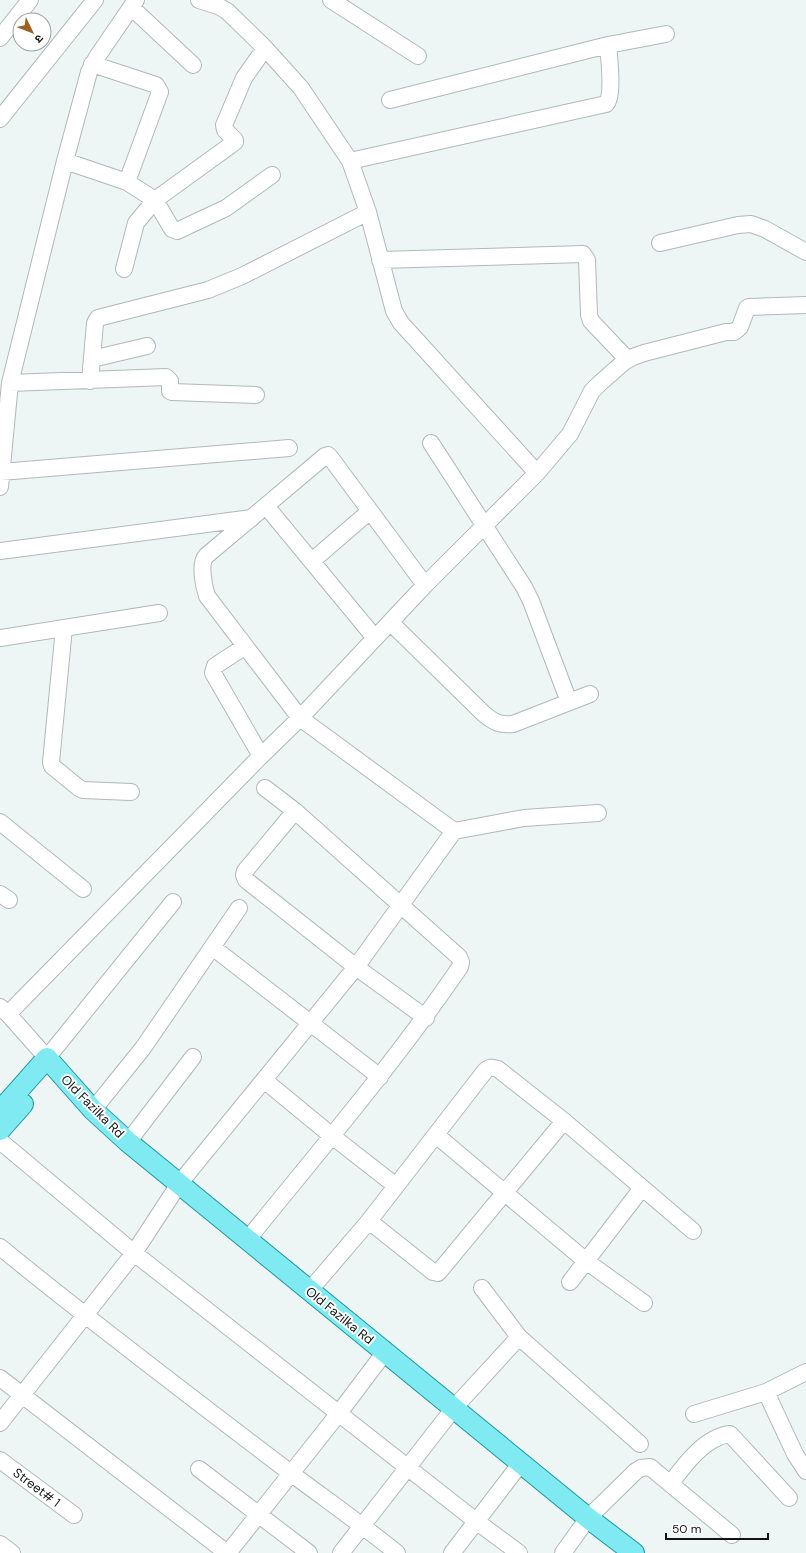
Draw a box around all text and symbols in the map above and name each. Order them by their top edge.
north arrow [12,12,52,52]
text: उ [32,32,47,46]
street label: Old Fazilka Rd [57,1071,128,1142]
street label: Old Fazilka Rd [302,1283,377,1348]
street label: Street# 1 [10,1464,64,1511]
scale bar [666,1515,768,1541]
text: 50 m [672,1521,701,1537]

